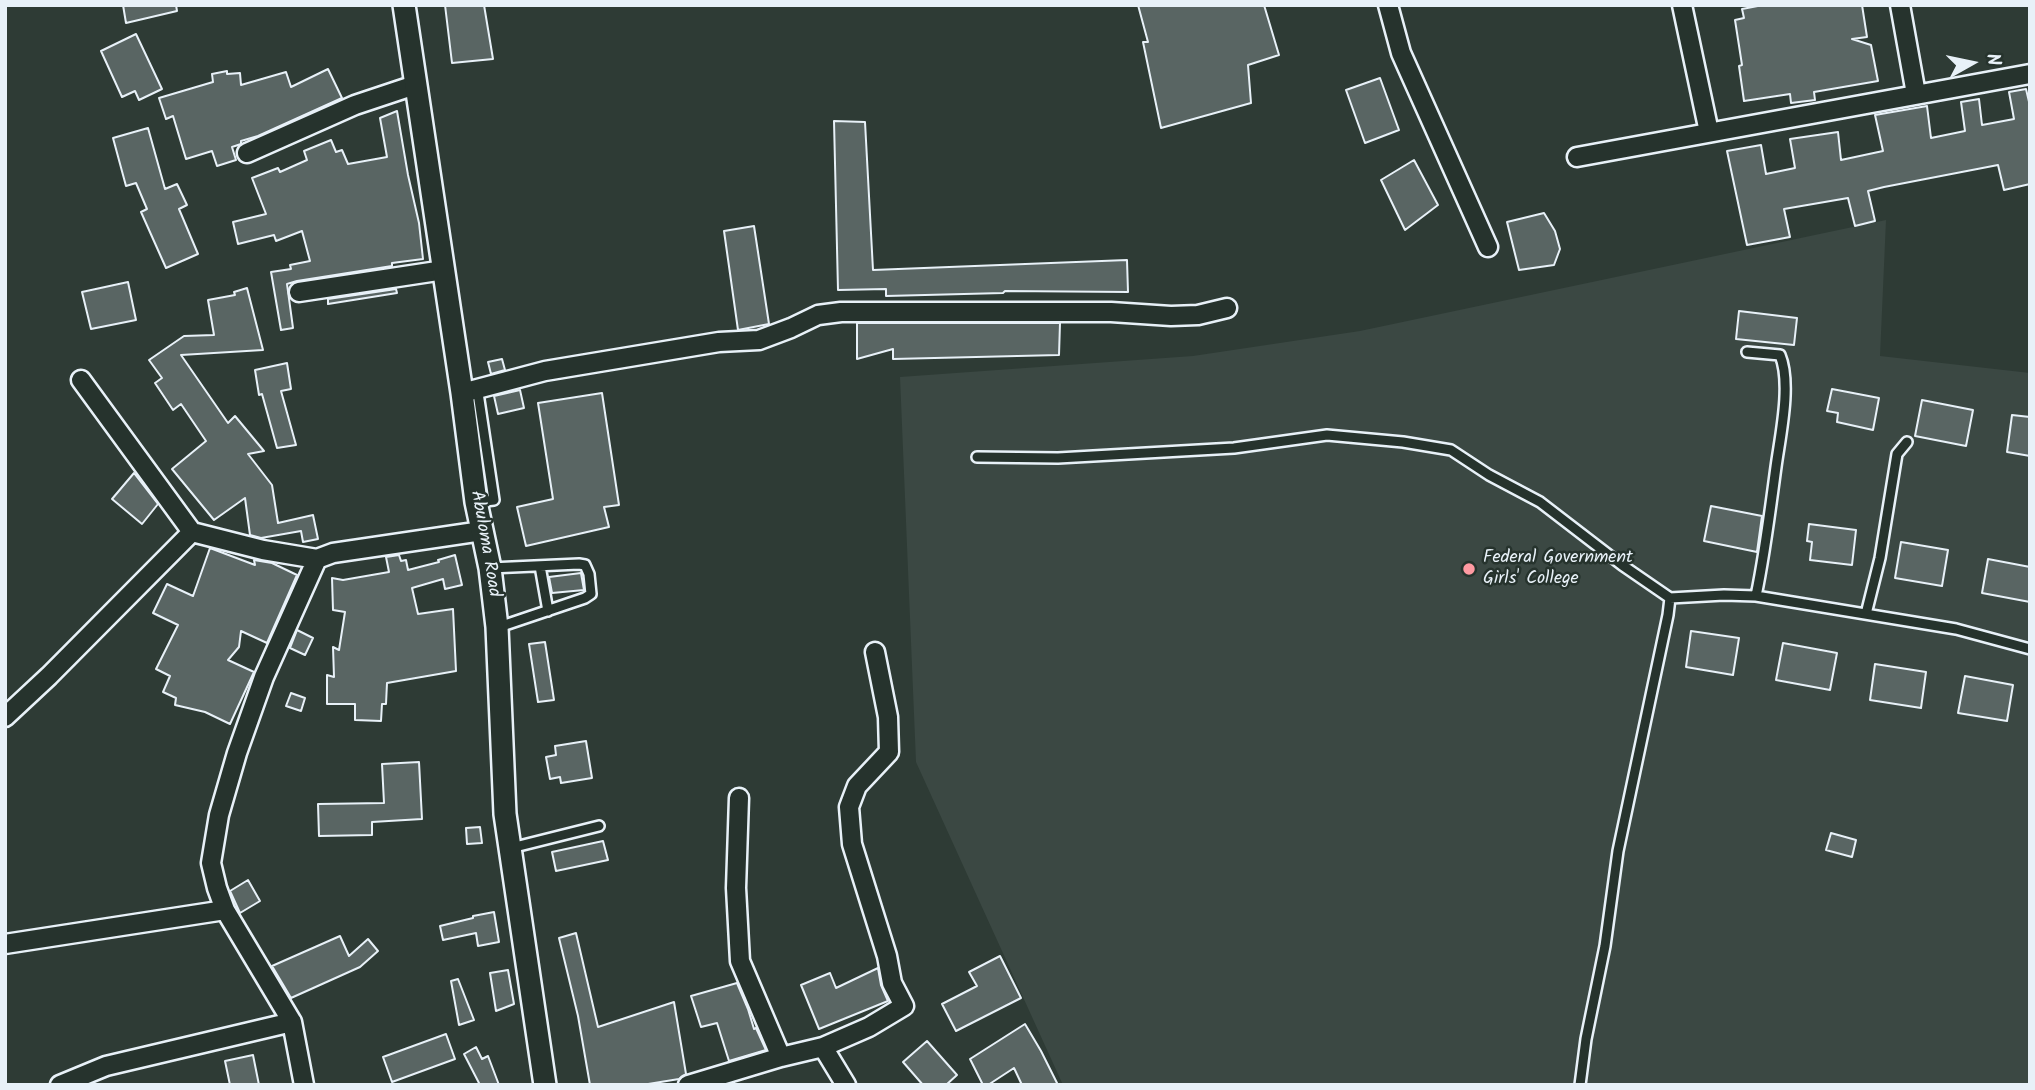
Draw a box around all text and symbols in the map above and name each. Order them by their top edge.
north arrow [1937,28,2007,98]
text: N [1977,51,2008,68]
street label: Abuloma Road [464,489,504,599]
place label: Federal Government Girls' College [1483,548,1633,590]
marker: Federal Government Girls' College [1461,561,1477,577]

